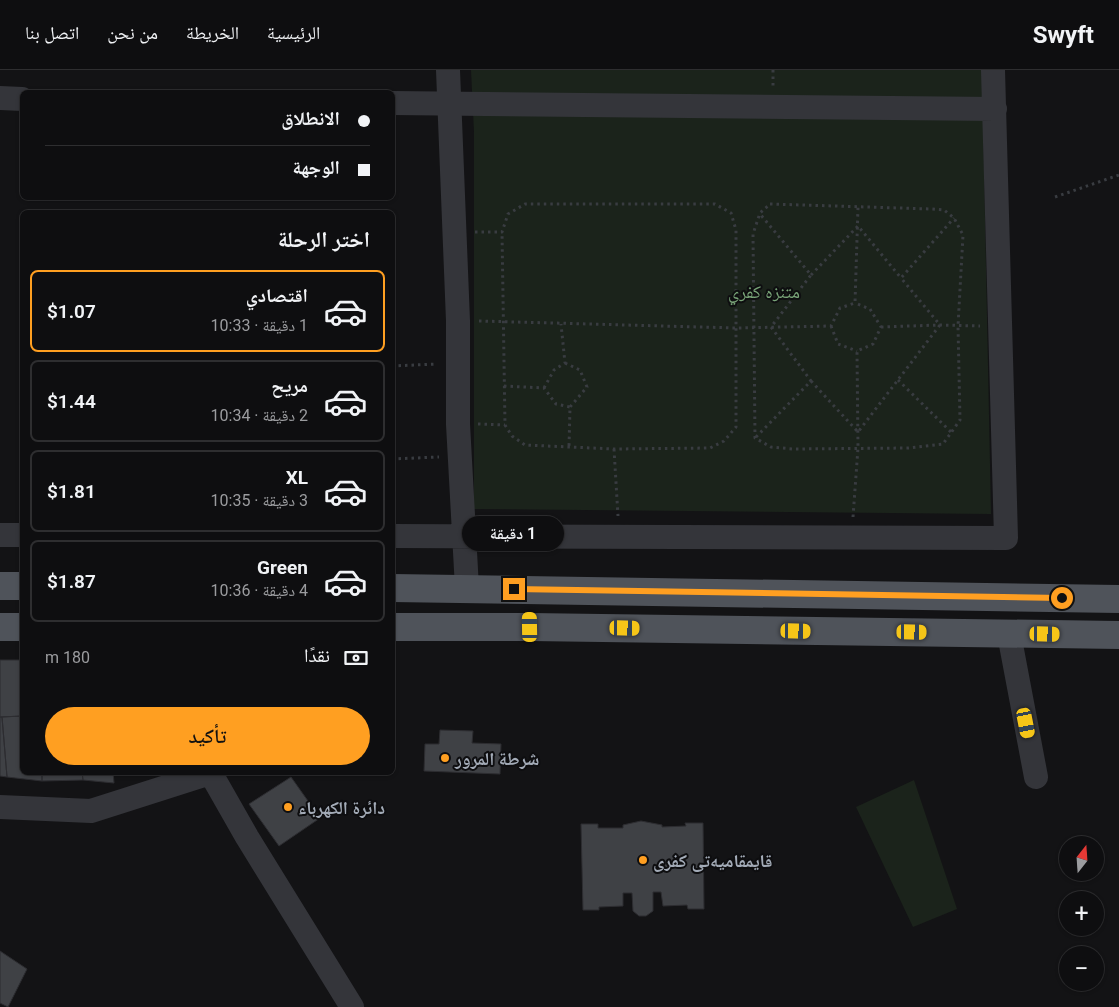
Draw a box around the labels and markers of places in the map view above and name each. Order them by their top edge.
place label: شرطة المرور [454,748,539,769]
marker: شرطة المرور [439,752,451,764]
place label: دائرة الكهرباء [298,797,385,818]
marker: دائرة الكهرباء [282,801,294,813]
place label: قایمقامیەتی کفری [653,850,772,872]
marker: قایمقامیەتی کفری [637,854,649,866]

